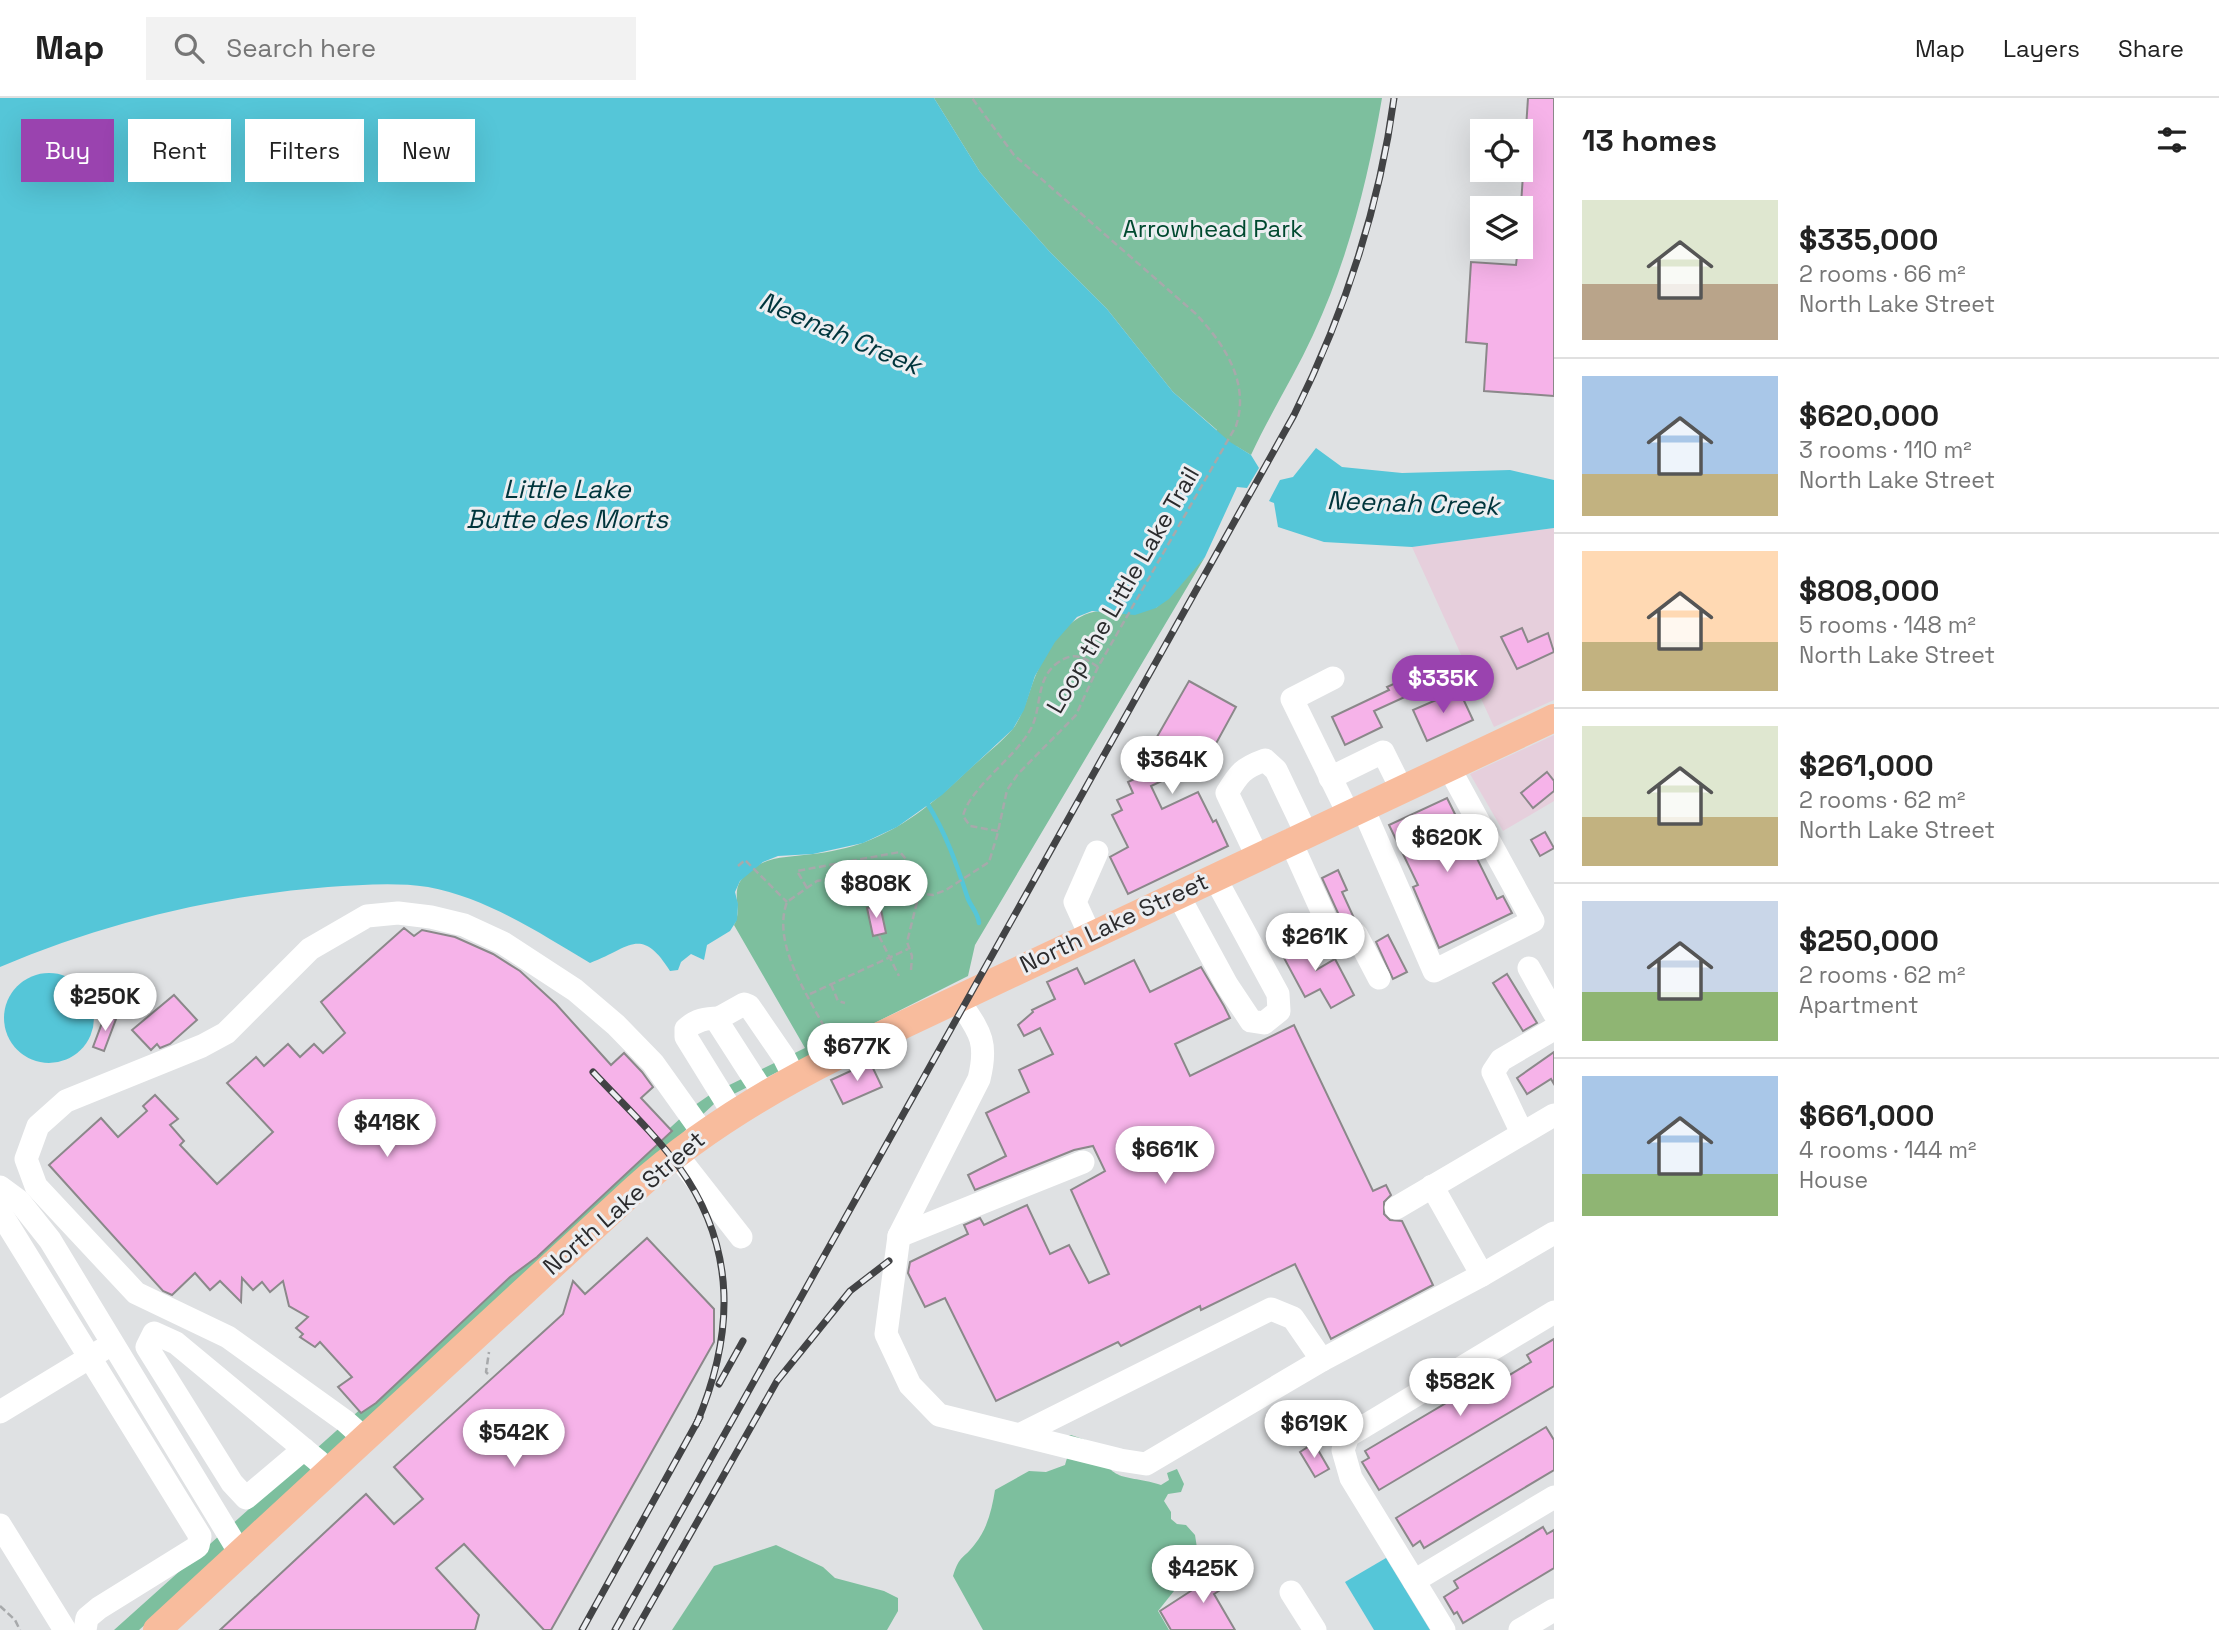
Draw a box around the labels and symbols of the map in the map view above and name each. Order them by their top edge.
park label: Arrowhead Park [1123,213,1303,244]
water label: Neenah Creek [754,284,929,383]
street label: Loop the Little Lake Trail [1039,461,1206,719]
water label: Little Lake Butte des Morts [466,472,669,536]
water label: Neenah Creek [1326,483,1503,523]
pin: $335K [1394,656,1492,715]
pin: $364K [1123,736,1221,796]
pin: $620K [1398,814,1496,874]
pin: $808K [827,860,925,920]
street label: North Lake Street [1015,865,1213,980]
pin: $261K [1266,914,1364,973]
pin: $250K [56,974,154,1033]
pin: $677K [808,1024,906,1083]
pin: $418K [338,1100,436,1159]
street label: North Lake Street [536,1124,711,1281]
pin: $661K [1116,1126,1214,1186]
pin: $582K [1411,1358,1509,1418]
pin: $619K [1265,1400,1363,1460]
pin: $542K [465,1410,563,1469]
pin: $425K [1154,1546,1252,1605]

